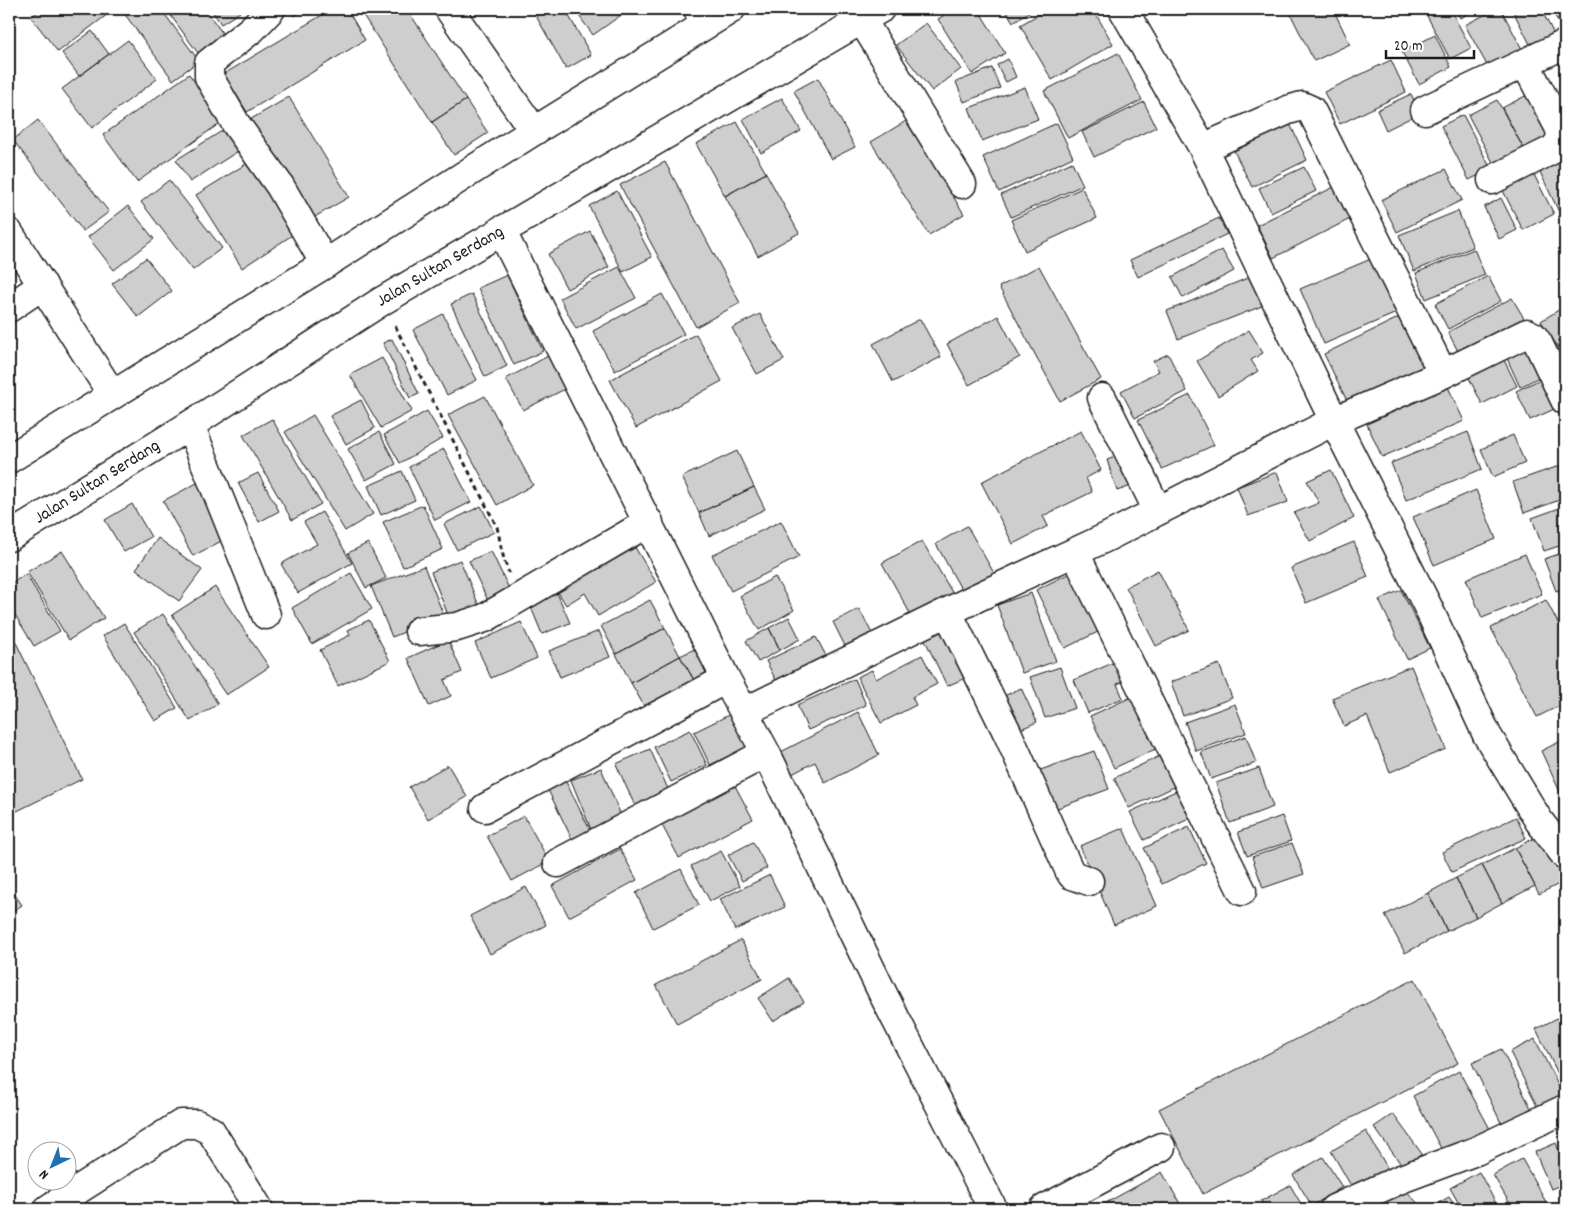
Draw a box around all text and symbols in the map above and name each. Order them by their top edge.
scale bar [1386,28,1474,60]
text: 20 m [1394,36,1422,58]
street label: Jalan Sultan Serdang [372,220,509,314]
street label: Jalan Sultan Serdang [30,434,165,531]
north arrow [28,1140,78,1190]
text: N [35,1164,54,1184]

